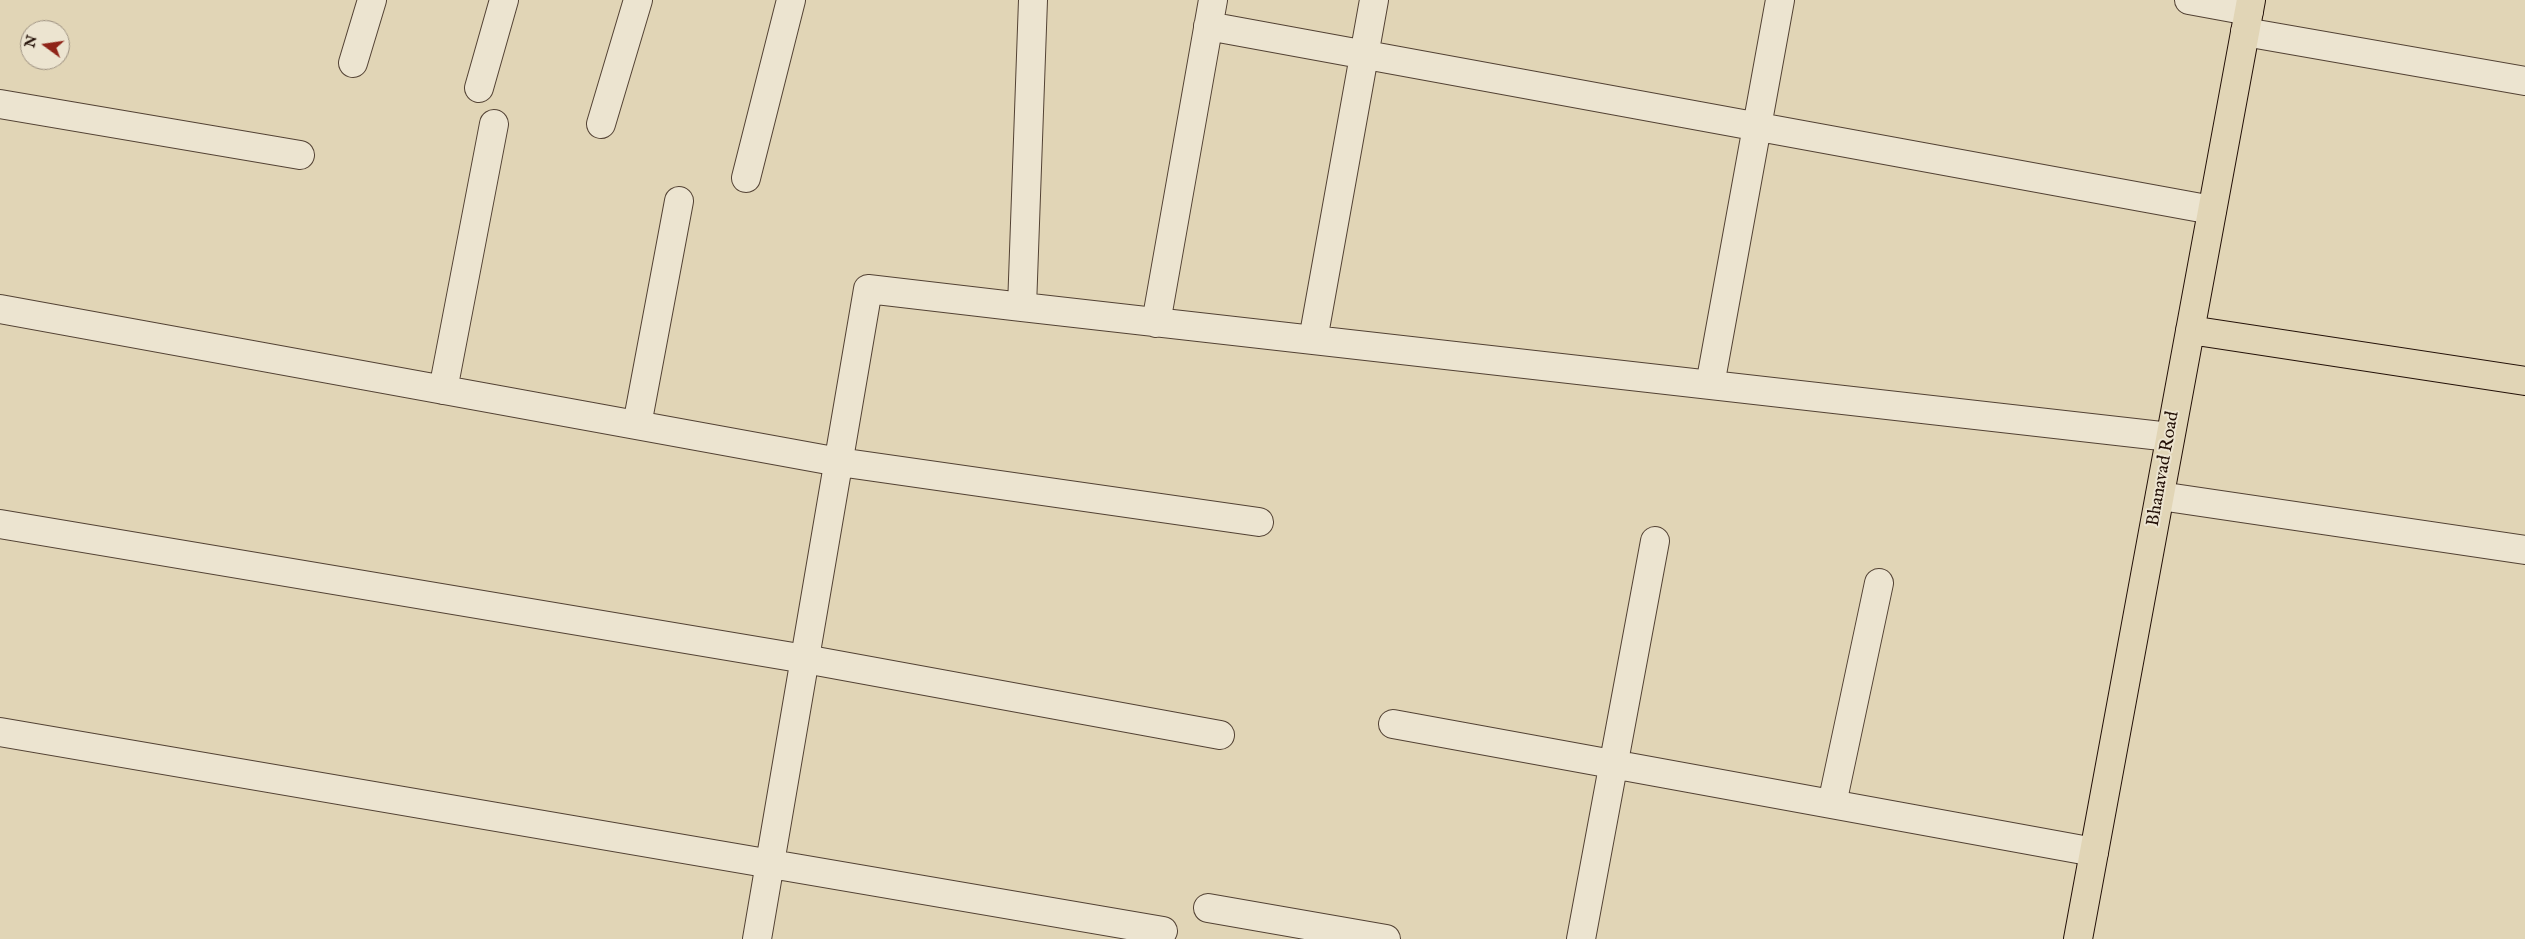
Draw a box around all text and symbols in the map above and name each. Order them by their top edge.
north arrow [20,20,70,70]
text: N [21,34,42,50]
street label: Bhanavad Road [2143,410,2185,528]

